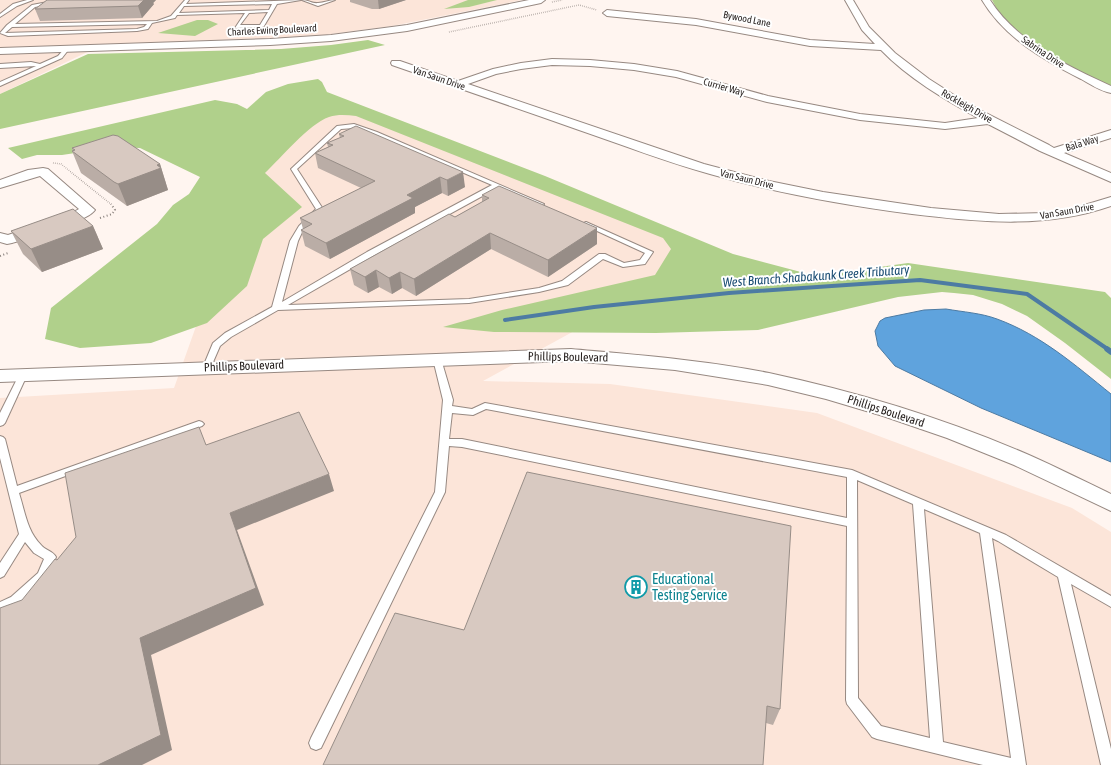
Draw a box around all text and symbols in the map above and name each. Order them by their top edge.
street label: Bywood Lane [722,9,772,29]
street label: Charles Ewing Boulevard [227,22,317,38]
street label: Sabrina Drive [1020,34,1067,71]
street label: Van Saun Drive [411,64,467,92]
street label: Currier Way [702,76,746,98]
street label: Rockleigh Drive [940,87,995,125]
street label: Bala Way [1064,133,1100,153]
street label: Van Saun Drive [719,167,775,191]
street label: Van Saun Drive [1039,201,1095,221]
water label: West Branch Shabakunk Creek Tributary [722,262,910,290]
street label: Phillips Boulevard [528,349,608,365]
street label: Phillips Boulevard [204,358,284,374]
street label: Phillips Boulevard [846,392,926,430]
place label: Educational Testing Service [652,571,727,603]
building icon: Educational Testing Service [623,574,649,600]

